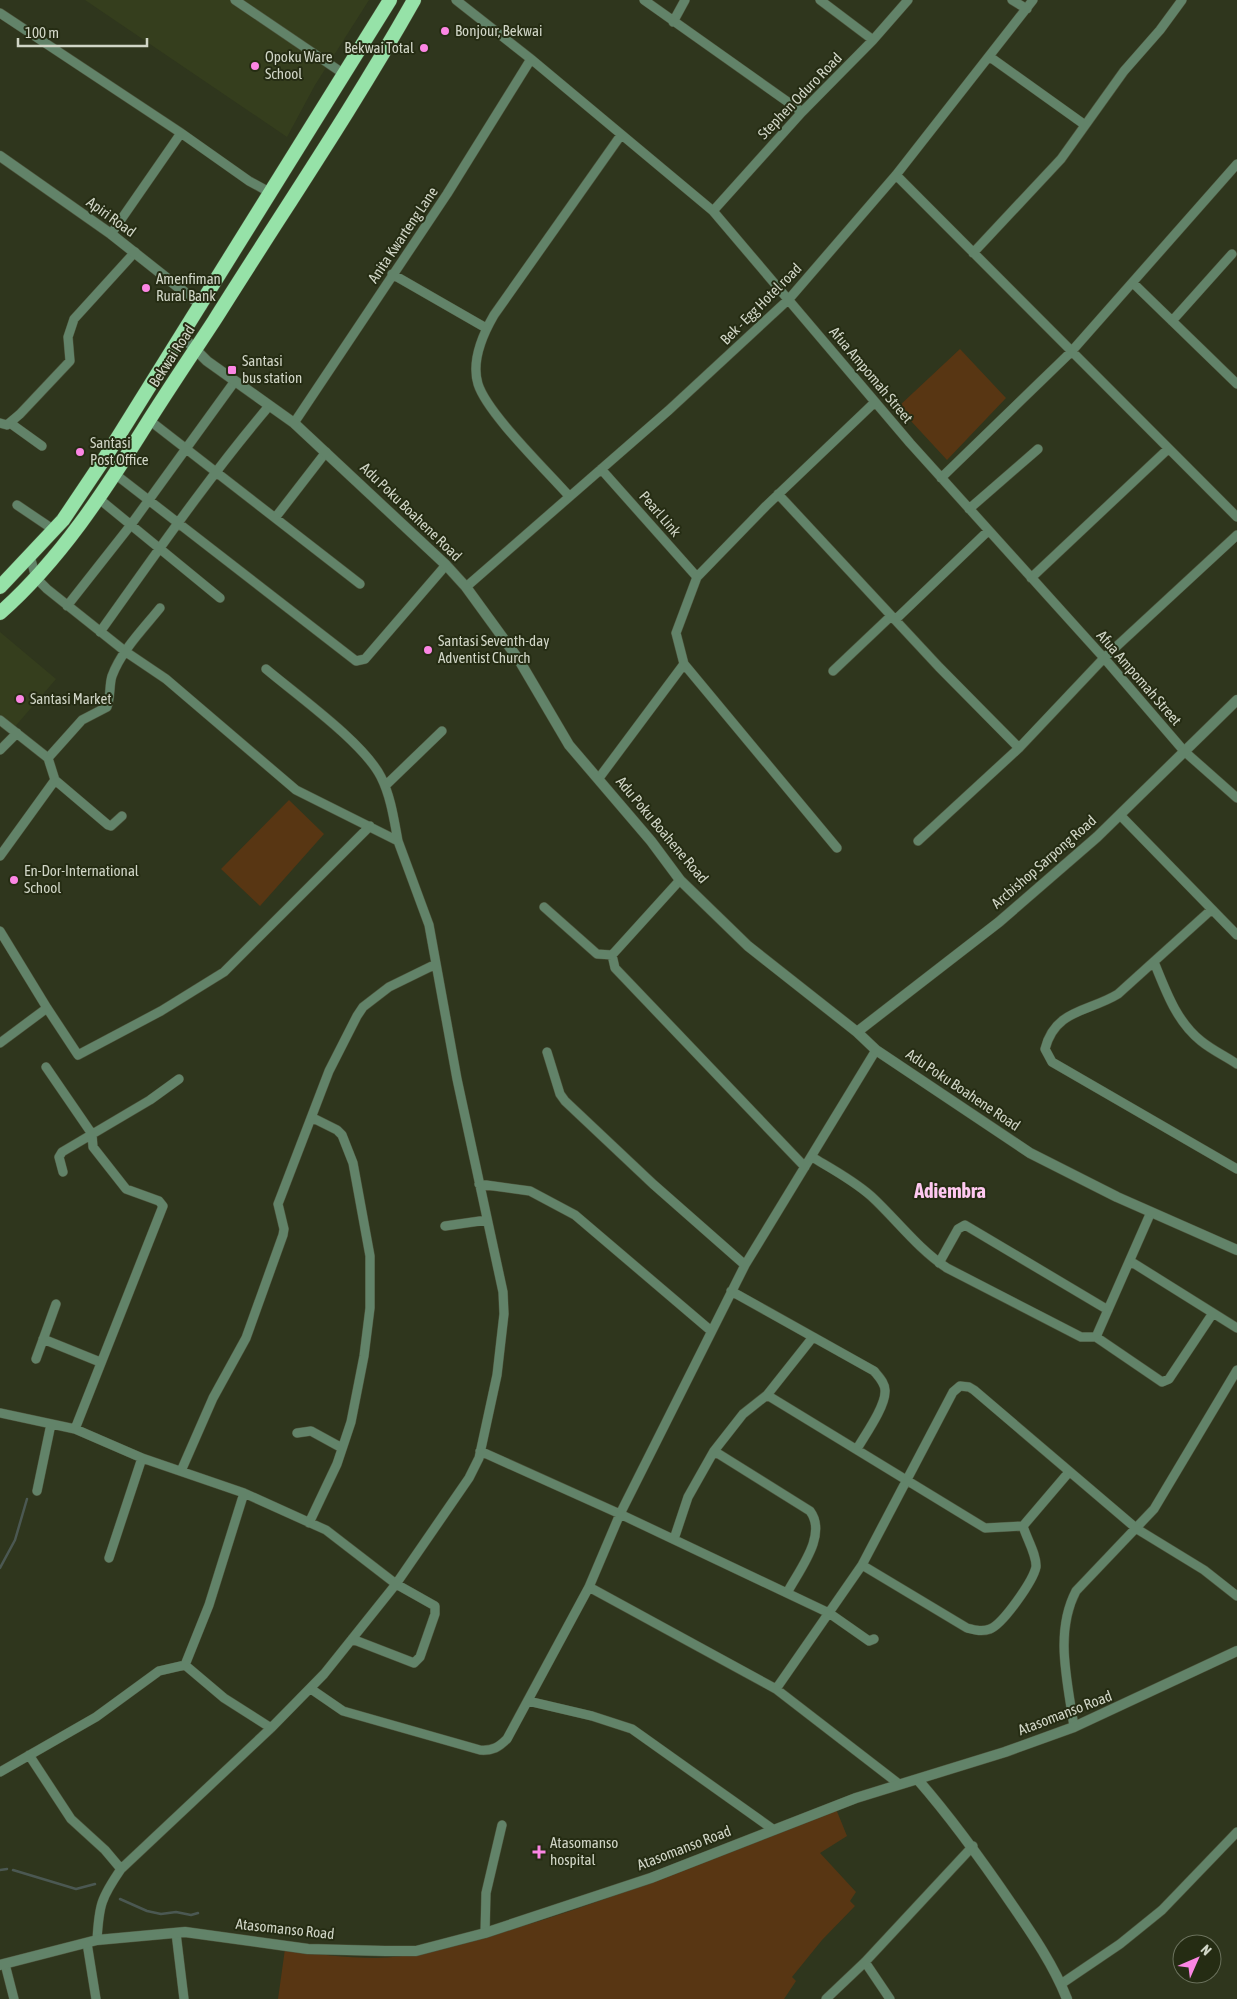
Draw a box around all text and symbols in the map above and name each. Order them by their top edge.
scale bar [18,15,146,47]
place label: Bonjour, Bekwai [455,22,542,39]
text: 100 m [25,24,59,41]
marker: Bonjour, Bekwai [439,25,451,37]
place label: Bekwai Total [344,39,414,56]
marker: Bekwai Total [418,42,430,54]
place label: Opoku Ware School [265,48,333,82]
street label: Stephen Oduro Road [754,49,845,142]
marker: Opoku Ware School [249,60,261,72]
street label: Anita Kwarteng Lane [364,183,441,286]
street label: Apiri Road [83,193,139,240]
street label: Bek - Egg Hotel road [717,260,805,348]
place label: Amenfiman Rural Bank [156,270,221,304]
marker: Amenfiman Rural Bank [140,282,152,294]
street label: Bekwai Road [145,322,198,390]
street label: Afua Ampomah Street [826,323,916,426]
place label: Santasi bus station [242,352,302,386]
marker: Santasi bus station [226,364,238,376]
place label: Santasi Post Office [90,434,149,468]
marker: Santasi Post Office [74,446,86,458]
street label: Adu Poku Boahene Road [357,459,465,564]
street label: Pearl Link [636,488,685,540]
street label: Afua Ampomah Street [1094,627,1185,729]
place label: Santasi Seventh-day Adventist Church [438,632,549,666]
marker: Santasi Seventh-day Adventist Church [422,644,434,656]
place label: Santasi Market [30,690,112,707]
marker: Santasi Market [14,693,26,705]
street label: Adu Poku Boahene Road [613,773,712,886]
street label: Arcbishop Sarpong Road [988,812,1099,912]
place label: En-Dor-International School [24,862,139,896]
marker: En-Dor-International School [8,874,20,886]
street label: Adu Poku Boahene Road [903,1045,1024,1134]
district label: Adiembra [913,1179,986,1202]
street label: Atasomanso Road [1016,1687,1114,1738]
street label: Atasomanso Road [635,1822,733,1873]
place label: Atasomanso hospital [550,1834,618,1868]
marker: Atasomanso hospital [532,1845,546,1859]
street label: Atasomanso Road [235,1915,335,1942]
north arrow [1172,1934,1222,1984]
text: N [1198,1941,1215,1958]

